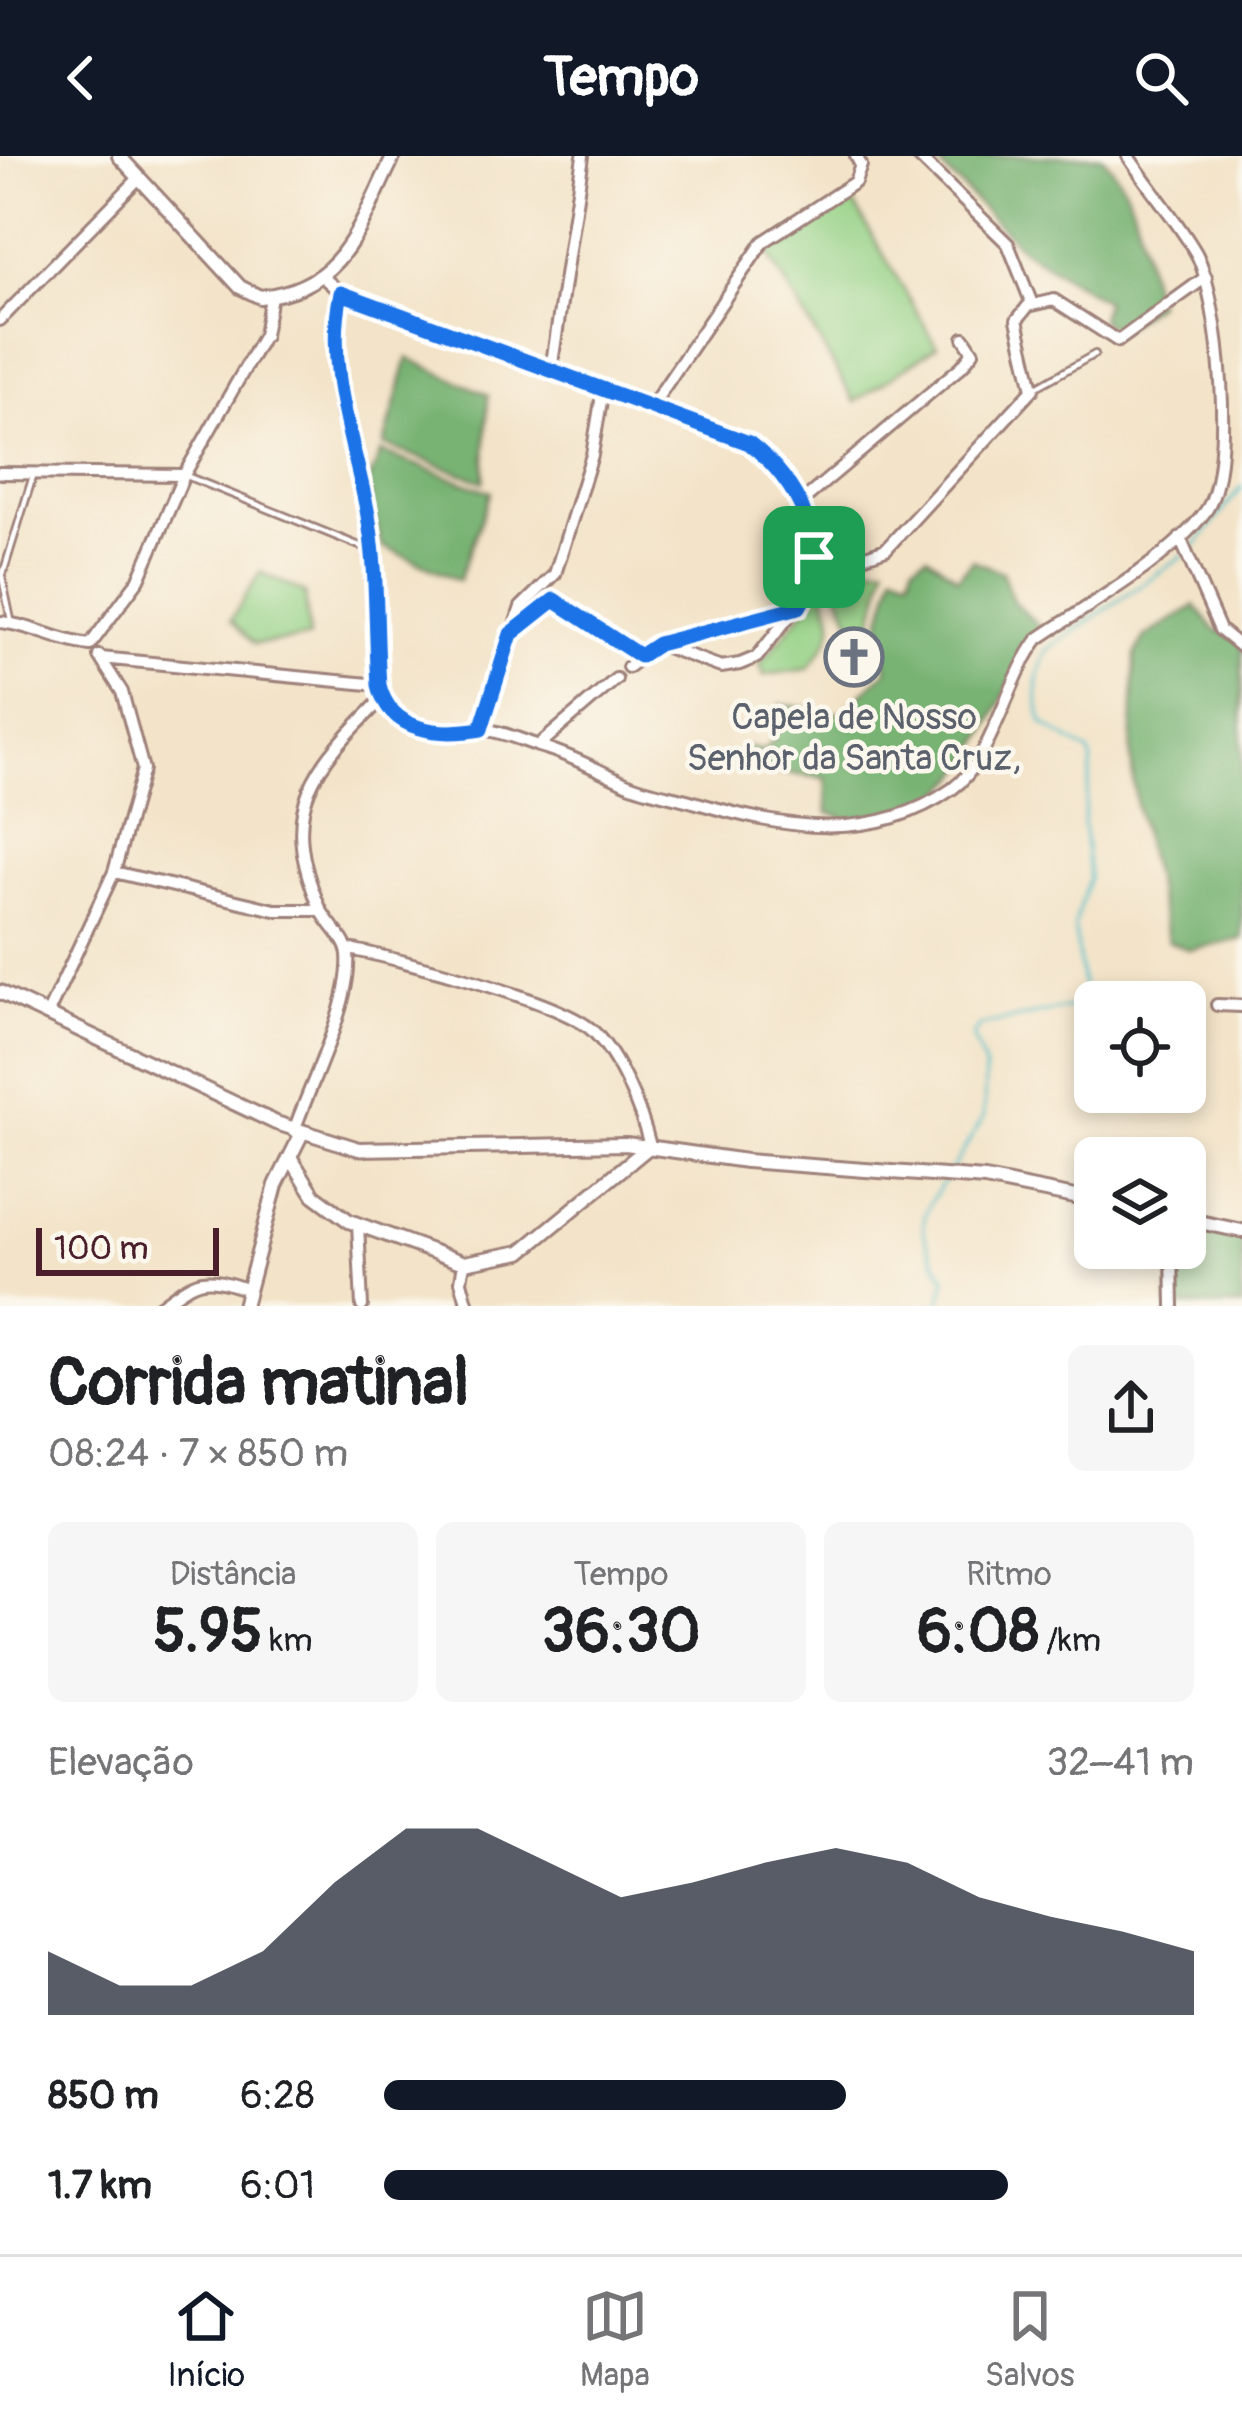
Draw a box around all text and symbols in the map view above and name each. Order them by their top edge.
text: Tempo [543,44,699,112]
icon: back [48,45,114,111]
icon: search [1128,45,1194,111]
pin [763,506,865,608]
icon: arrive [781,524,847,590]
church icon: Capela de Nosso Senhor da Santa Cruz, [823,626,885,688]
place label: Capela de Nosso Senhor da Santa Cruz, [687,695,1021,781]
map controls [1074,981,1206,1269]
button: locate [1074,981,1206,1113]
button: layers [1074,1137,1206,1269]
scale bar [36,1222,219,1275]
text: 100 m [54,1228,148,1269]
text: Corrida matinal [48,1342,469,1425]
button: share [1068,1345,1194,1471]
text: 08:24 · 7 × 850 m [48,1429,348,1478]
text: Distância [170,1554,296,1595]
text: Tempo [574,1554,668,1595]
text: Ritmo [966,1554,1052,1595]
text: 5.95 [153,1595,262,1670]
text: 36:30 [542,1595,700,1670]
text: 6:08 [917,1595,1039,1670]
text: km [262,1620,313,1661]
text: /km [1039,1620,1101,1661]
text: Elevação [48,1738,194,1787]
text: 32–41 m [1047,1738,1194,1787]
text: 850 m [48,2071,159,2120]
text: 6:28 [240,2071,315,2120]
text: 1.7 km [48,2161,152,2210]
text: 6:01 [240,2161,315,2210]
tab: Início [167,2283,245,2396]
tab: Mapa [580,2283,650,2396]
tab: Salvos [985,2283,1075,2396]

